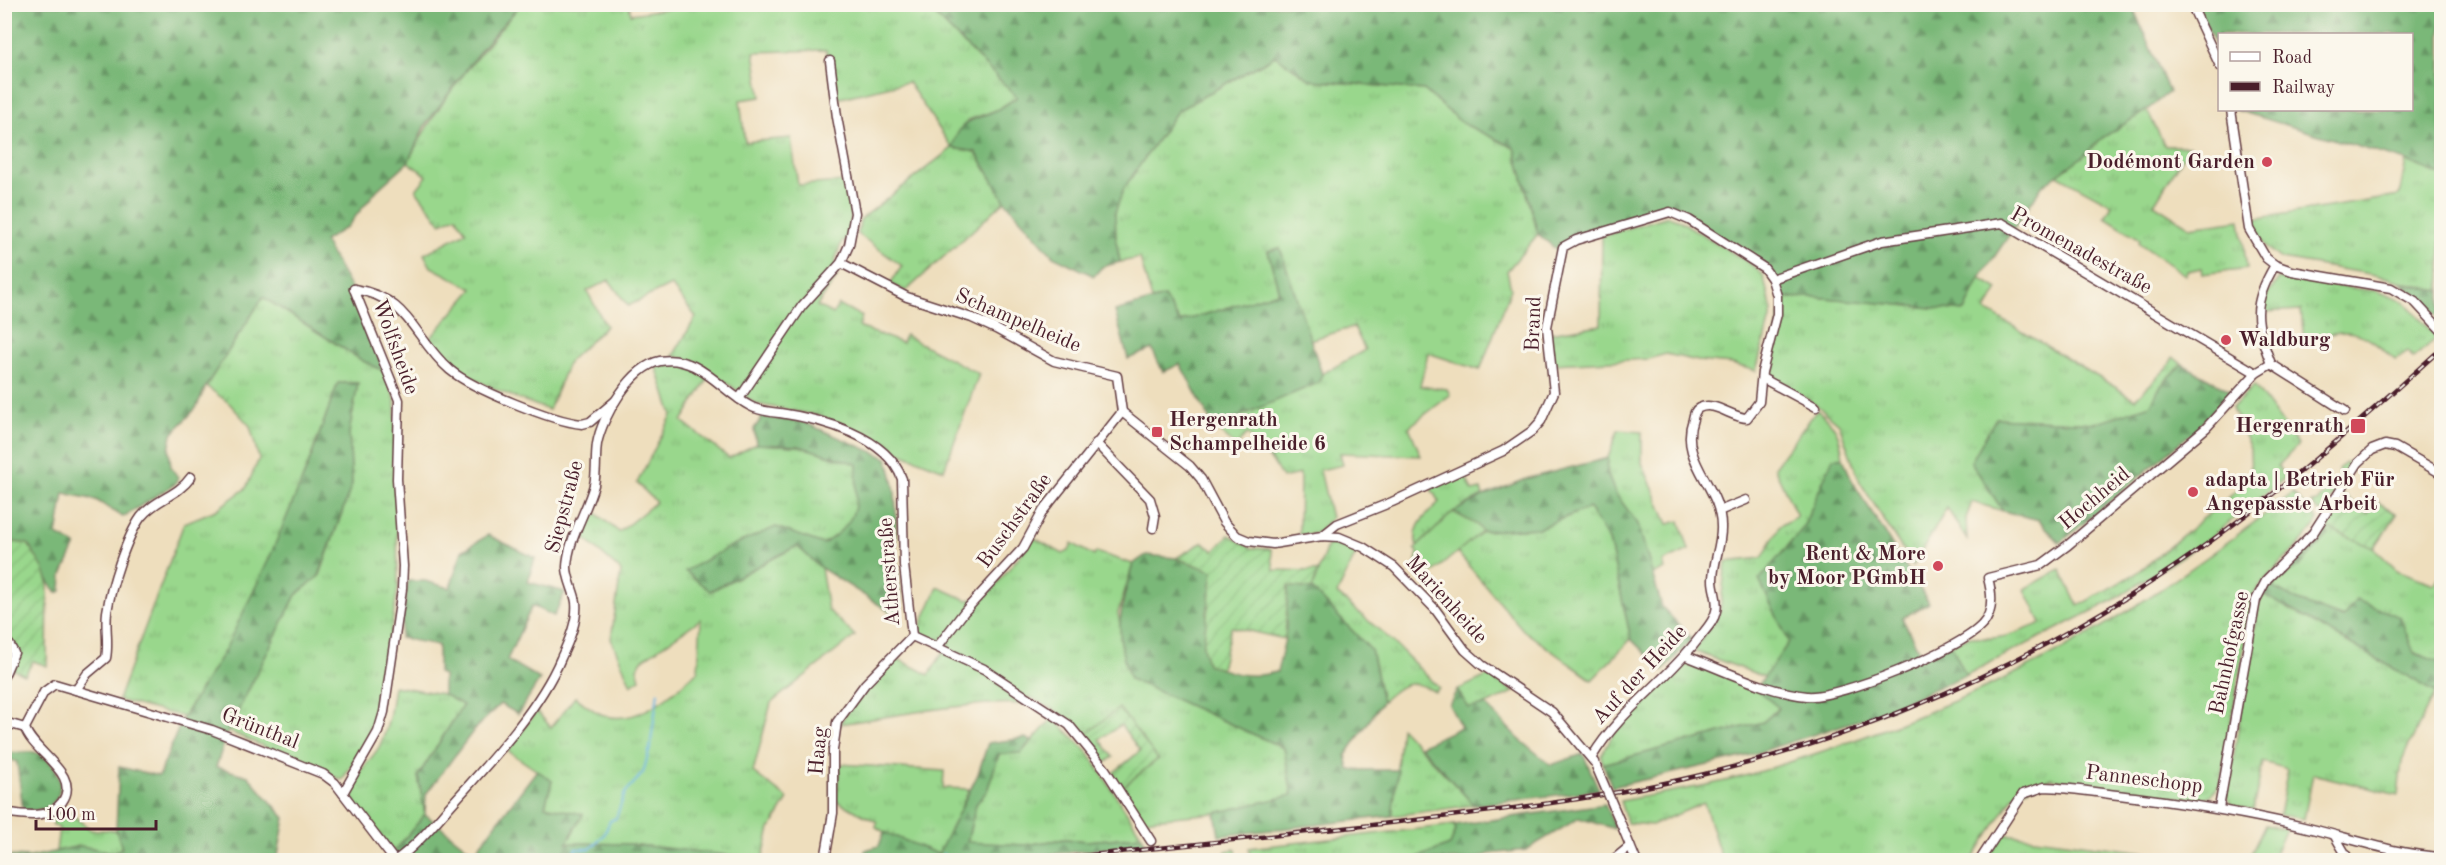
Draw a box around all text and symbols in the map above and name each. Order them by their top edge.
legend [2218,33,2413,111]
text: Road [2272,49,2312,67]
text: Railway [2272,79,2335,97]
place label: Dodémont Garden [2086,152,2255,173]
marker: Dodémont Garden [2260,155,2274,169]
street label: Promenadestraße [2007,203,2155,299]
street label: Schampelheide [952,285,1084,357]
street label: Wolfsheide [368,296,422,398]
street label: Brand [1523,296,1545,352]
place label: Waldburg [2238,330,2331,351]
marker: Waldburg [2219,333,2233,347]
place label: Hergenrath Schampelheide 6 [1169,410,1326,455]
place label: Hergenrath [2235,416,2344,437]
marker: Hergenrath [2349,417,2367,435]
marker: Hergenrath Schampelheide 6 [1150,425,1164,439]
street label: Siepstraße [543,458,587,556]
street label: Hochheid [2056,464,2134,534]
street label: Buschstraße [974,470,1056,572]
place label: adapta | Betrieb Für Angepasste Arbeit [2205,470,2395,515]
marker: adapta | Betrieb Für Angepasste Arbeit [2186,485,2200,499]
street label: Atherstraße [876,517,904,627]
place label: Rent & More by Moor PGmbH [1768,544,1926,589]
street label: Marienheide [1401,552,1491,648]
marker: Rent & More by Moor PGmbH [1931,559,1945,573]
street label: Bahnhofgasse [2207,589,2253,717]
street label: Auf der Heide [1589,621,1691,729]
street label: Grünthal [218,705,302,753]
street label: Haag [806,725,832,776]
street label: Panneschopp [2084,762,2204,798]
scale bar [36,793,156,831]
text: 100 m [45,806,96,824]

